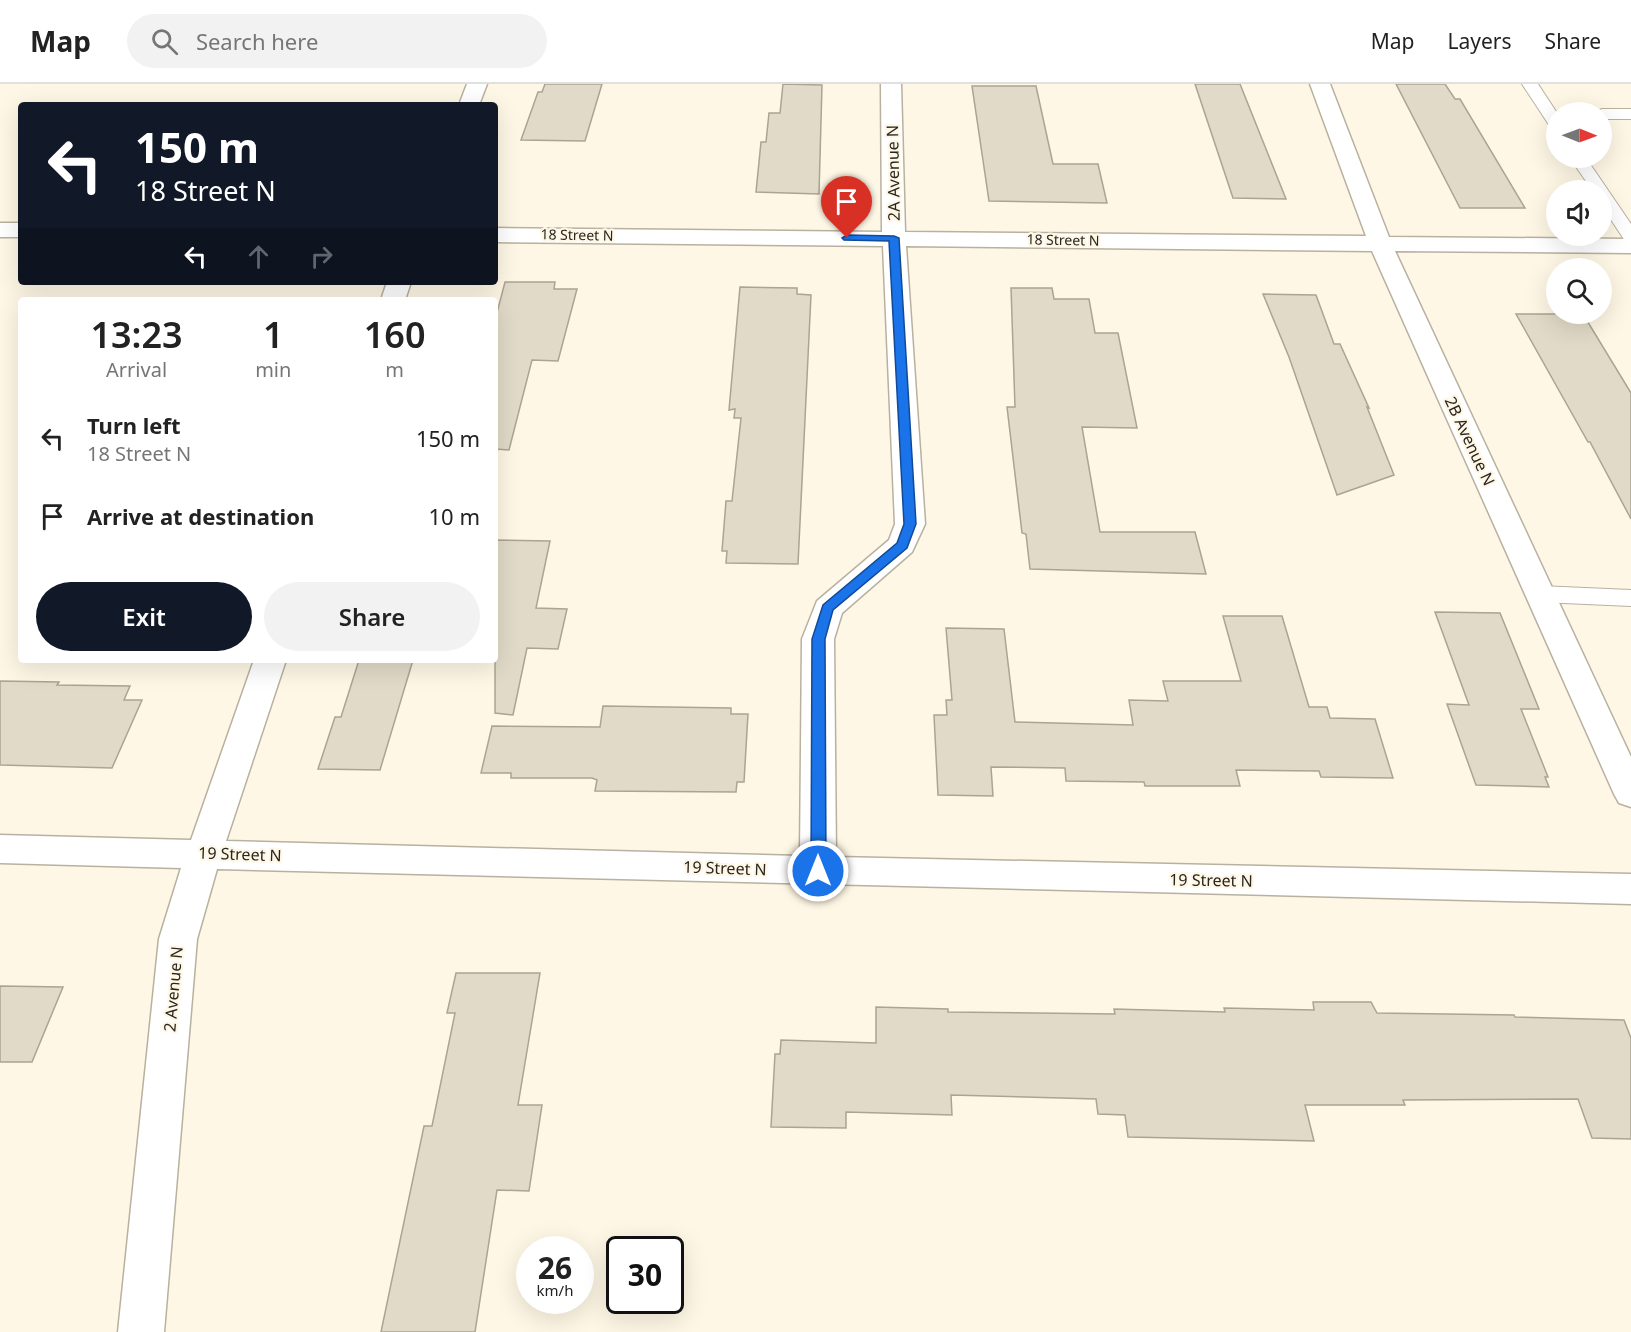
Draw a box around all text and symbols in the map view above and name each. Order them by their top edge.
search box [127,14,547,68]
text: Map [30,22,91,60]
icon: search [148,25,181,58]
text: Search here [196,26,318,56]
text: Map [1371,27,1415,55]
text: Layers [1448,27,1512,55]
text: Share [1545,27,1601,55]
north arrow [1546,102,1612,168]
map controls [1546,102,1612,324]
text: 150 m [135,118,259,175]
street label: 2A Avenue N [881,125,905,221]
icon: left [36,126,114,204]
text: 18 Street N [135,172,276,209]
pin [821,176,872,238]
button: sound [1546,180,1612,246]
icon: arrive [830,185,863,218]
street label: 18 Street N [540,224,614,245]
street label: 18 Street N [1026,229,1100,250]
icon: left [179,240,212,273]
icon: ahead [242,240,275,273]
icon: right [305,240,338,273]
button: search [1546,258,1612,324]
text: 13:23 [90,310,183,359]
text: 1 [263,310,284,359]
text: 160 [364,310,426,359]
text: Arrival [106,356,167,383]
text: min [255,356,291,383]
text: m [385,356,404,383]
street label: 2B Avenue N [1440,393,1500,489]
text: Turn left [87,410,181,440]
icon: left [36,422,69,455]
text: 150 m [416,423,480,453]
text: 18 Street N [87,440,191,467]
icon: arrive [36,500,69,533]
text: Arrive at destination [87,501,314,531]
text: 10 m [429,501,480,531]
button: Exit [36,582,252,651]
button: Share [264,582,480,651]
position arrow [786,839,850,903]
street label: 19 Street N [198,842,282,866]
street label: 19 Street N [683,856,767,880]
street label: 19 Street N [1169,868,1253,892]
street label: 2 Avenue N [158,945,188,1033]
speed limit sign: 30 [606,1236,684,1314]
text: 26 [538,1247,572,1288]
text: km/h [537,1280,573,1300]

